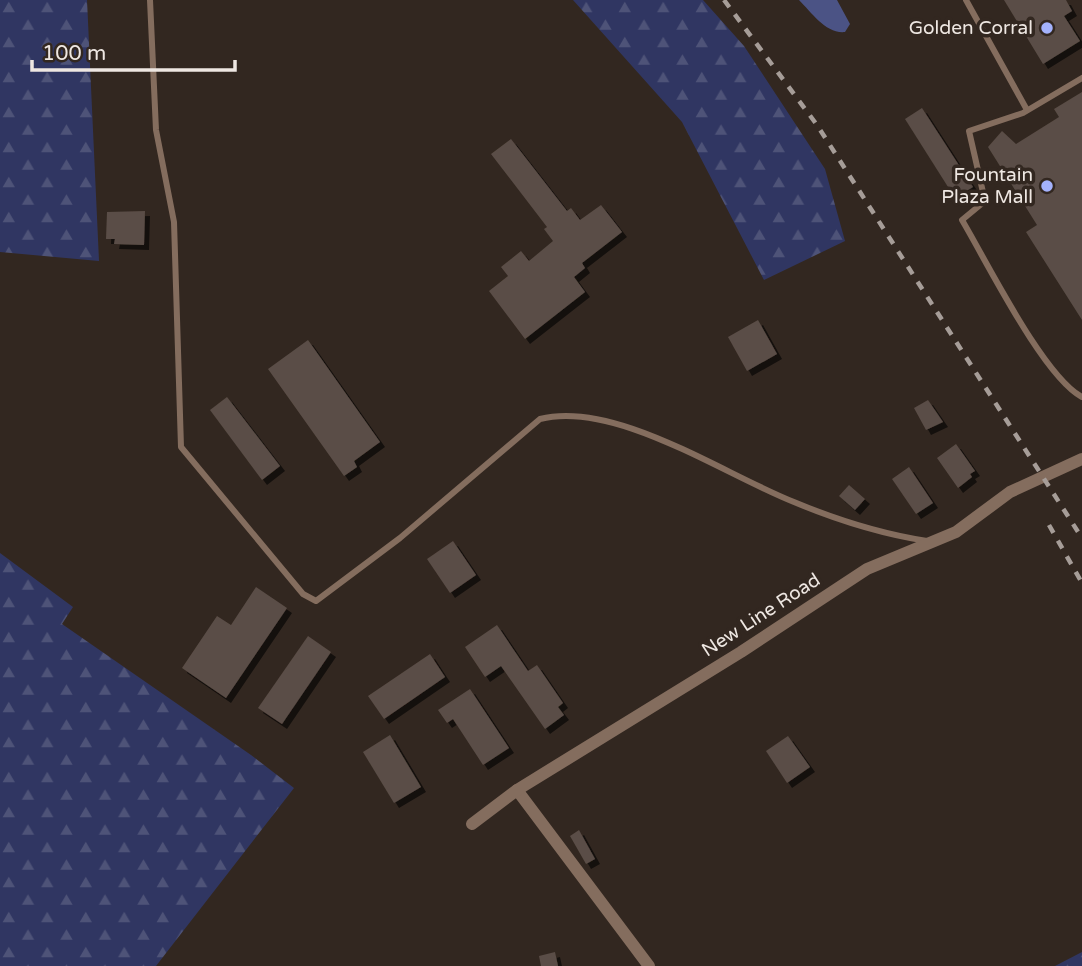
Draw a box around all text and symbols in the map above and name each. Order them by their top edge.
place label: Golden Corral [909,17,1033,39]
marker: Golden Corral [1039,20,1055,36]
scale bar [32,28,234,72]
text: 100 m [42,41,106,66]
place label: Fountain Plaza Mall [941,164,1033,208]
marker: Fountain Plaza Mall [1039,178,1055,194]
street label: New Line Road [698,569,824,661]

